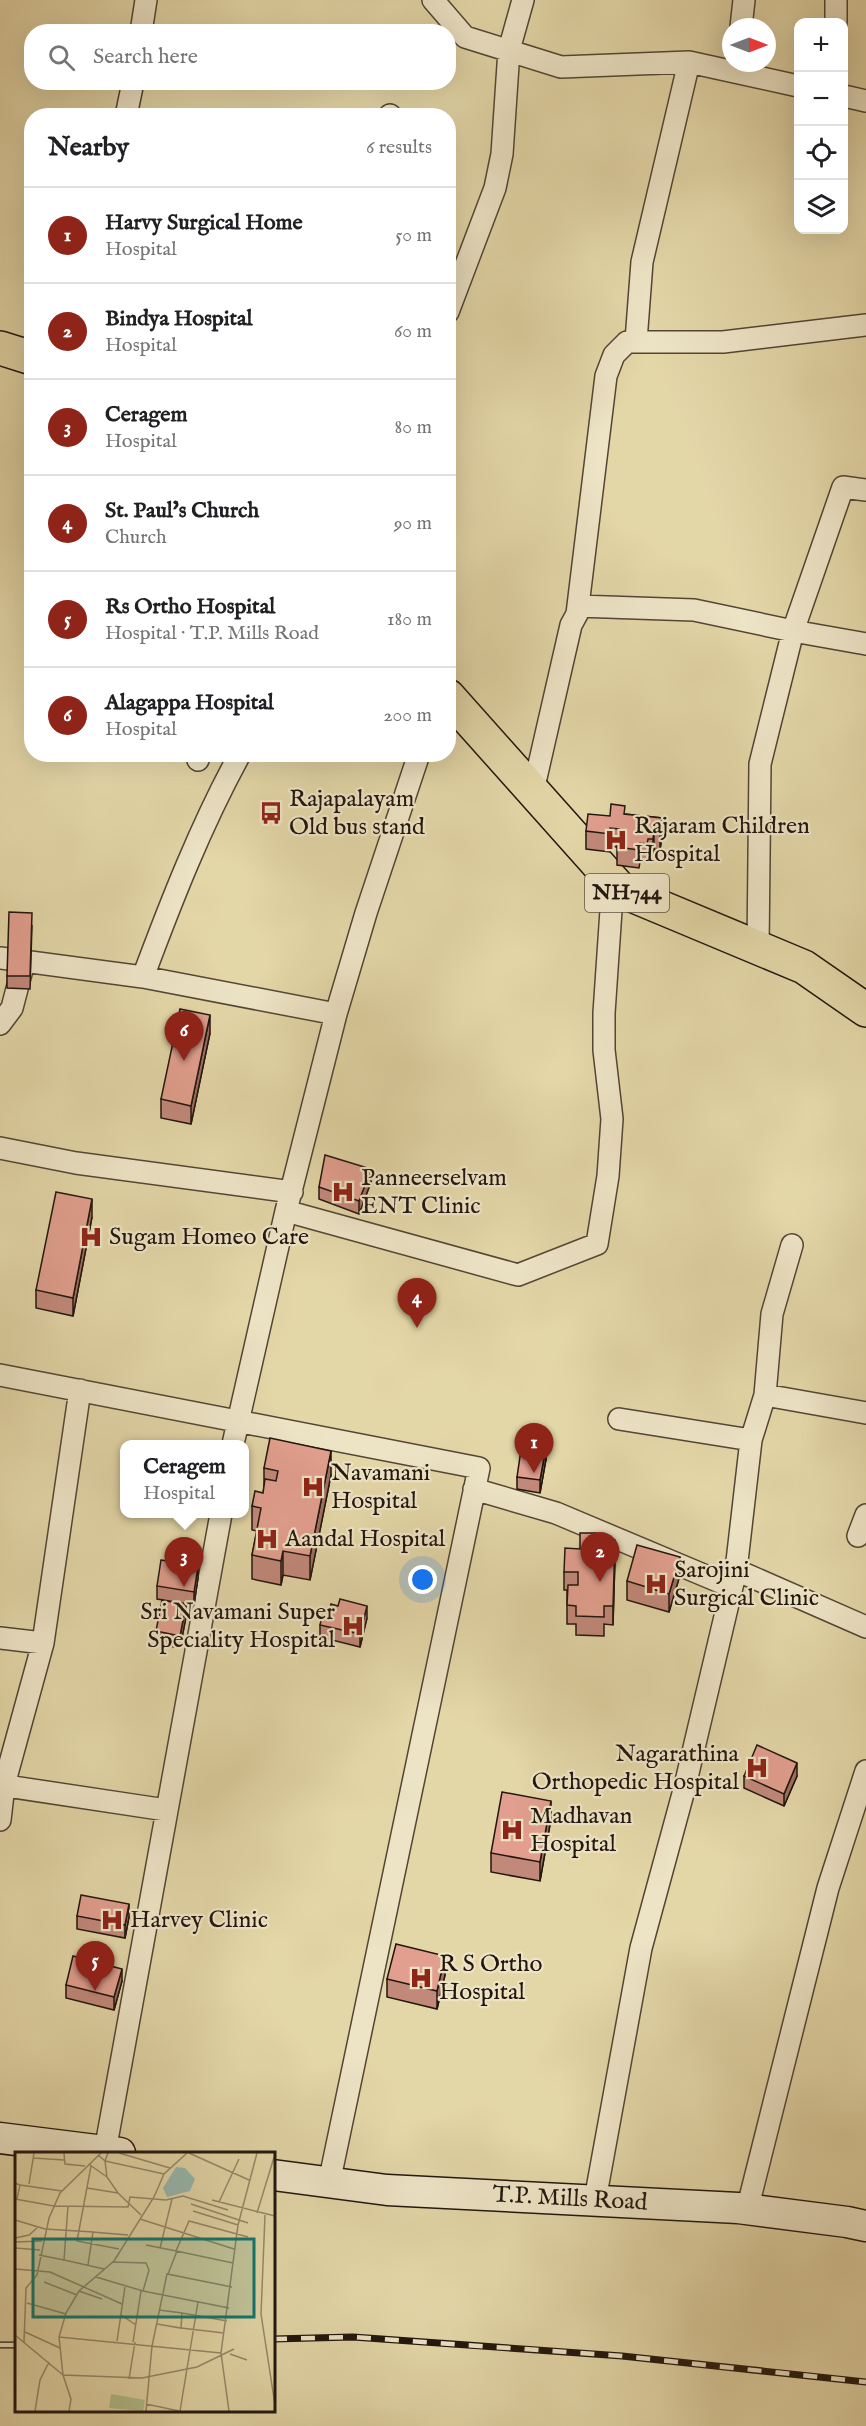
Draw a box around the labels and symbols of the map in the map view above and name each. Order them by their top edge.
north arrow [722,18,776,72]
place label: Rajapalayam Old bus stand [289,784,425,843]
bus stop icon: Rajapalayam Old bus stand [258,800,284,826]
place label: Rajaram Children Hospital [634,811,810,870]
hospital icon: Rajaram Children Hospital [603,827,629,853]
road number: NH744 [585,874,669,912]
pin: 6 [164,1012,204,1061]
place label: Panneerselvam ENT Clinic [361,1163,507,1222]
hospital icon: Panneerselvam ENT Clinic [330,1179,356,1205]
place label: Sugam Homeo Care [109,1222,309,1253]
hospital icon: Sugam Homeo Care [78,1224,104,1250]
pin: 4 [398,1278,436,1328]
pin: 1 [514,1424,554,1473]
place label: Navamani Hospital [331,1458,430,1517]
hospital icon: Navamani Hospital [300,1474,326,1500]
place label: Aandal Hospital [284,1524,446,1555]
hospital icon: Aandal Hospital [254,1526,280,1552]
pin: 2 [580,1532,620,1582]
pin: 3 [164,1538,204,1587]
place label: Sarojini Surgical Clinic [674,1555,819,1614]
your location [408,1565,437,1594]
hospital icon: Sarojini Surgical Clinic [643,1571,669,1597]
place label: Sri Navamani Super Speciality Hospital [140,1597,335,1656]
hospital icon: Sri Navamani Super Speciality Hospital [340,1613,366,1639]
place label: Nagarathina Orthopedic Hospital [532,1739,740,1798]
hospital icon: Nagarathina Orthopedic Hospital [744,1755,770,1781]
place label: Madhavan Hospital [530,1801,633,1860]
hospital icon: Madhavan Hospital [499,1817,525,1843]
place label: Harvey Clinic [130,1905,268,1936]
hospital icon: Harvey Clinic [99,1907,125,1933]
pin: 5 [76,1942,115,1991]
place label: R S Ortho Hospital [439,1949,543,2008]
hospital icon: R S Ortho Hospital [408,1965,434,1991]
inset map [15,2152,274,2411]
street label: T.P. Mills Road [492,2179,648,2219]

